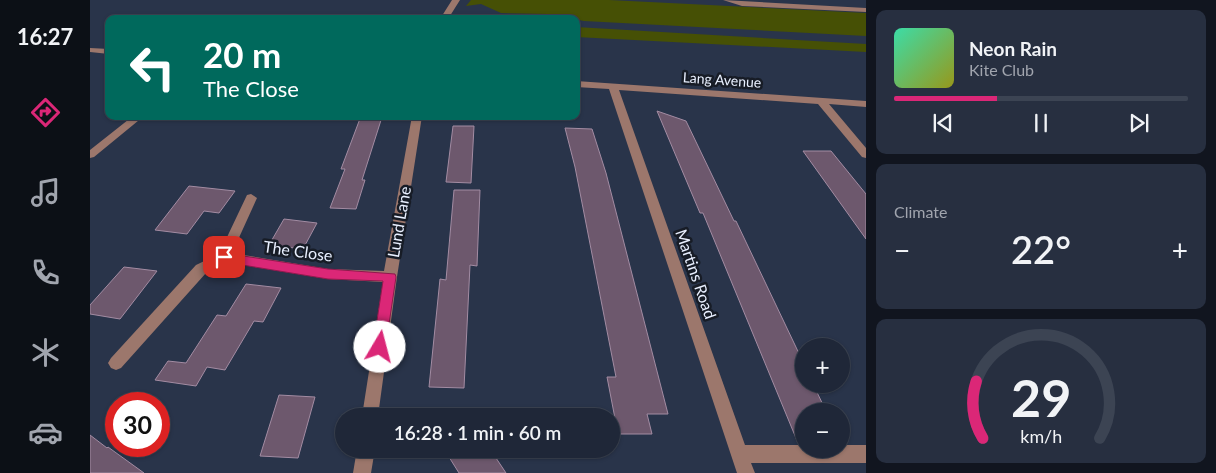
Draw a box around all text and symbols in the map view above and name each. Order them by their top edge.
text: 16:27 [17,23,73,50]
text: 20 m [203,33,281,75]
icon: left [120,35,185,100]
text: Neon Rain [969,37,1057,60]
text: Kite Club [969,60,1034,79]
street label: Lang Avenue [682,68,762,91]
text: The Close [203,75,299,102]
icon: directions [28,95,63,130]
icon: previous [929,109,957,137]
icon: pause [1027,109,1055,137]
icon: next [1125,109,1153,137]
icon: music [28,175,63,210]
street label: Lund Lane [383,185,414,259]
text: Climate [894,202,947,221]
street label: Martins Road [672,226,721,321]
text: 22° [1011,226,1071,272]
text: − [894,233,910,267]
text: + [1172,233,1188,267]
pin [203,236,245,278]
street label: The Close [262,236,334,265]
icon: arrive [210,243,238,271]
icon: phone [28,255,63,290]
position arrow [353,320,405,372]
icon: climate [28,335,63,370]
map controls [795,338,850,458]
button: + [795,338,850,393]
text: 29 [1011,366,1071,428]
speed limit sign: 30 [105,392,170,457]
button: − [795,403,850,458]
icon: car [28,415,63,450]
text: 16:28 · 1 min · 60 m [394,421,561,444]
text: km/h [1020,425,1062,447]

